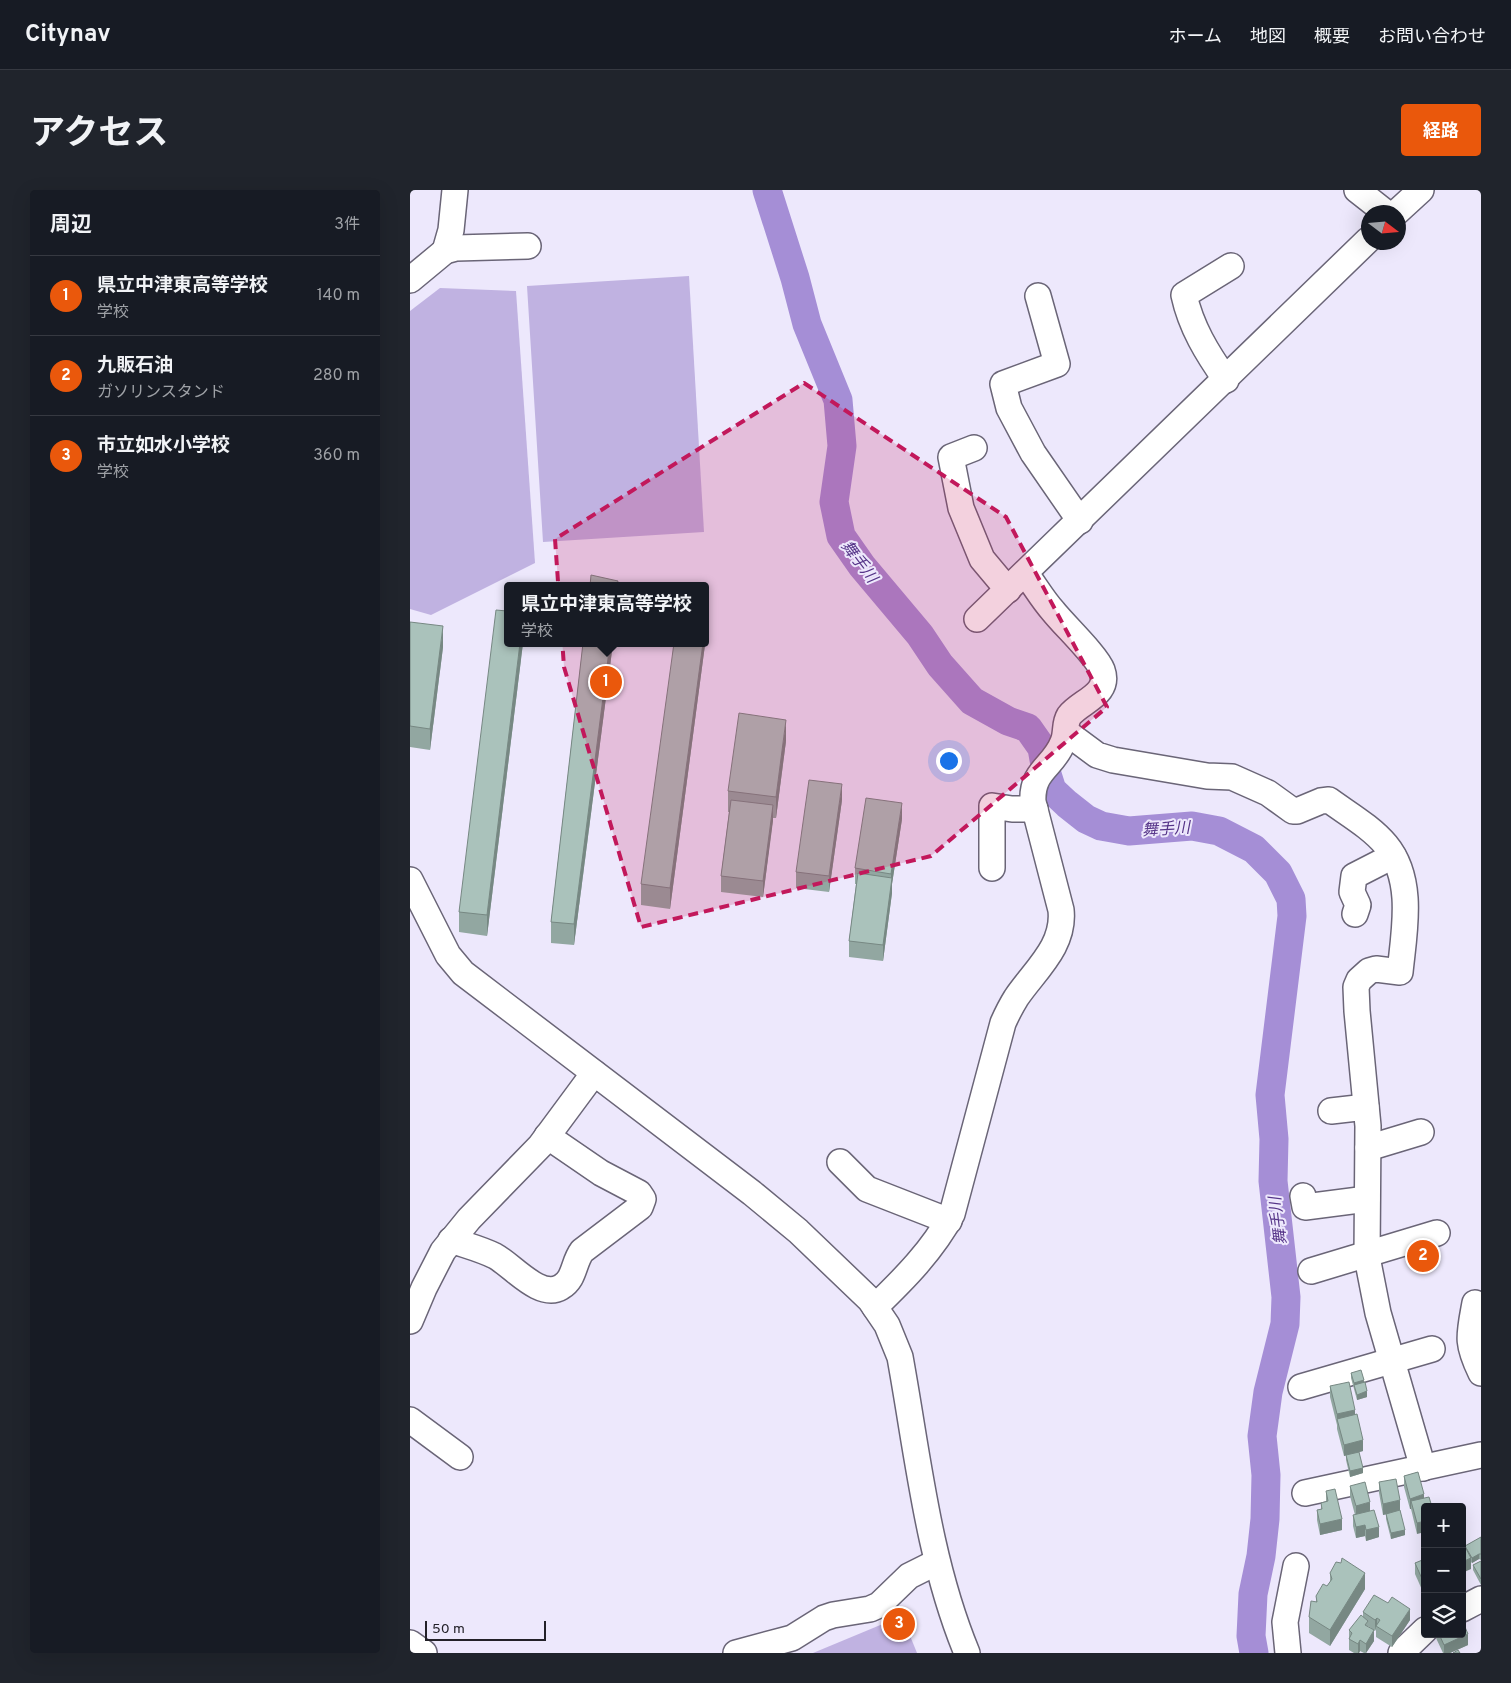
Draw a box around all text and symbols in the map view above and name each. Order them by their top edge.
text: Citynav [25,20,111,50]
text: ホーム [1169,26,1222,49]
text: 地図 [1250,26,1286,49]
text: 概要 [1314,26,1350,49]
text: お問い合わせ [1378,26,1486,49]
button: 経路 [1401,104,1481,156]
text: アクセス [30,113,168,157]
north arrow [1361,205,1406,250]
text: 周辺 [50,212,92,239]
text: 3件 [334,215,360,235]
text: 県立中津東高等学校 [97,274,268,298]
text: 1 [63,286,69,306]
text: 140 m [317,286,360,306]
text: 学校 [97,303,129,323]
text: 九販石油 [97,354,173,378]
text: 2 [61,366,71,386]
text: 280 m [313,366,360,386]
text: ガソリンスタンド [97,383,225,403]
text: 市立如水小学校 [97,434,230,458]
text: 3 [61,446,71,466]
text: 360 m [313,446,360,466]
text: 学校 [97,463,129,483]
water label: 舞手川 [836,537,882,589]
popup [504,582,709,647]
text: 県立中津東高等学校 [521,593,692,617]
text: 学校 [521,622,553,642]
pin: 1 [590,663,622,701]
your location [936,748,962,774]
water label: 舞手川 [1142,819,1193,841]
water label: 舞手川 [1266,1194,1292,1246]
pin: 2 [1407,1237,1439,1275]
map controls [1421,1503,1466,1638]
button: + [1421,1503,1466,1548]
button: − [1421,1548,1466,1593]
button: layers [1421,1593,1466,1638]
pin: 3 [883,1605,915,1643]
scale bar [425,1618,546,1641]
text: 50 m [432,1621,465,1638]

